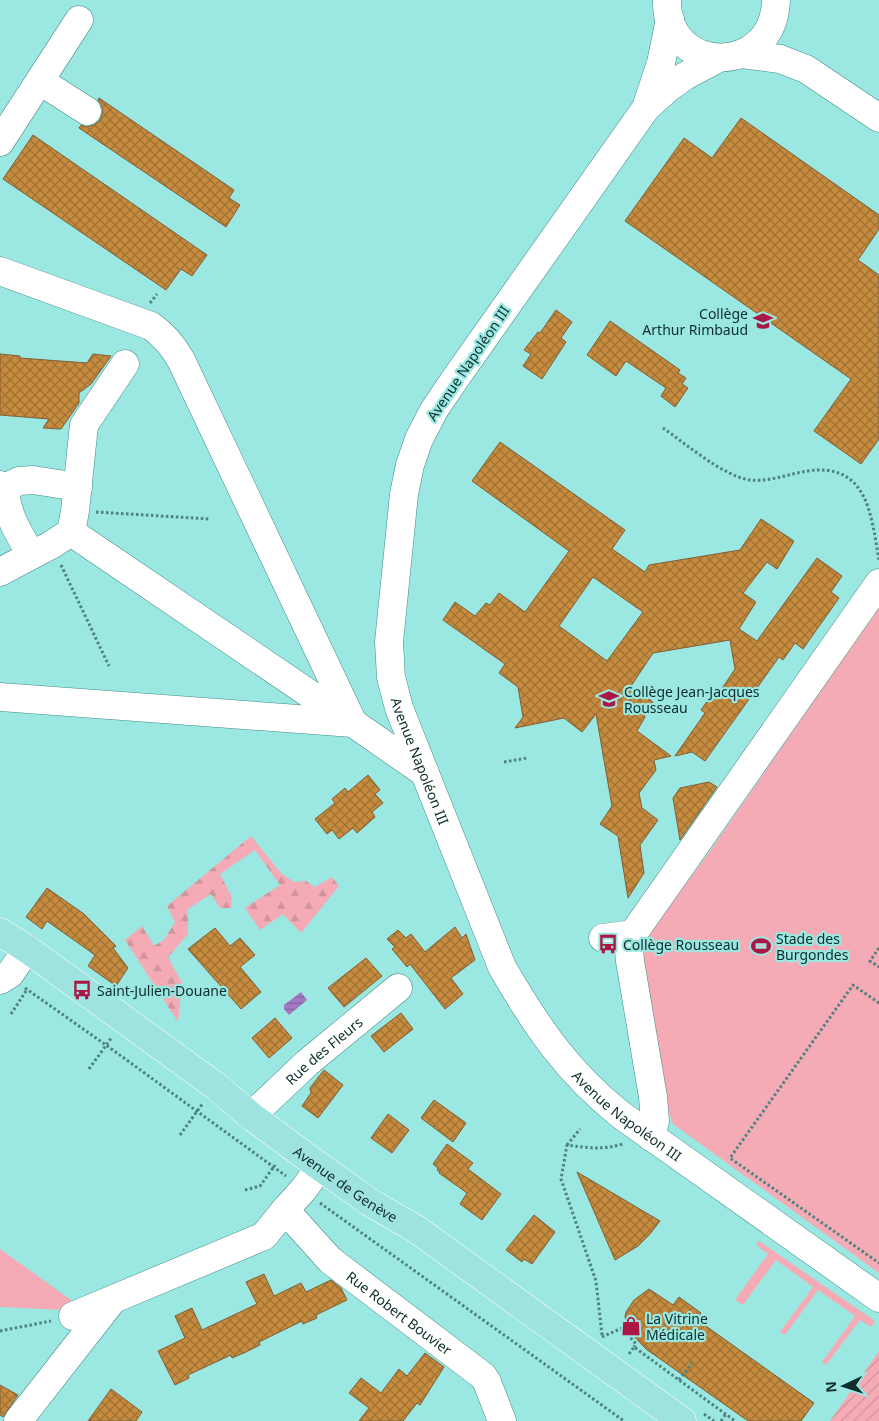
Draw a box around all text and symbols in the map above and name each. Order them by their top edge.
street label: Avenue Napoléon III [422,302,514,424]
place label: Collège Arthur Rimbaud [642,304,748,339]
school or university icon: Collège Arthur Rimbaud [752,310,774,332]
place label: Collège Jean-Jacques Rousseau [624,682,760,717]
school or university icon: Collège Jean-Jacques Rousseau [598,688,620,710]
street label: Avenue Napoléon III [387,696,454,827]
place label: Stade des Burgondes [776,929,849,964]
bus stop icon: Collège Rousseau [597,933,619,955]
place label: Collège Rousseau [623,935,739,954]
sports icon: Stade des Burgondes [750,935,772,957]
bus stop icon: Saint-Julien-Douane [71,979,93,1001]
place label: Saint-Julien-Douane [97,981,227,1000]
street label: Rue des Fleurs [281,1012,366,1088]
street label: Avenue Napoléon III [568,1066,686,1165]
street label: Avenue de Genève [290,1141,401,1226]
street label: Rue Robert Bouvier [343,1267,456,1359]
place label: La Vitrine Médicale [646,1309,708,1344]
shop icon: La Vitrine Médicale [620,1315,642,1337]
north arrow [819,1361,869,1411]
text: N [821,1381,840,1393]

